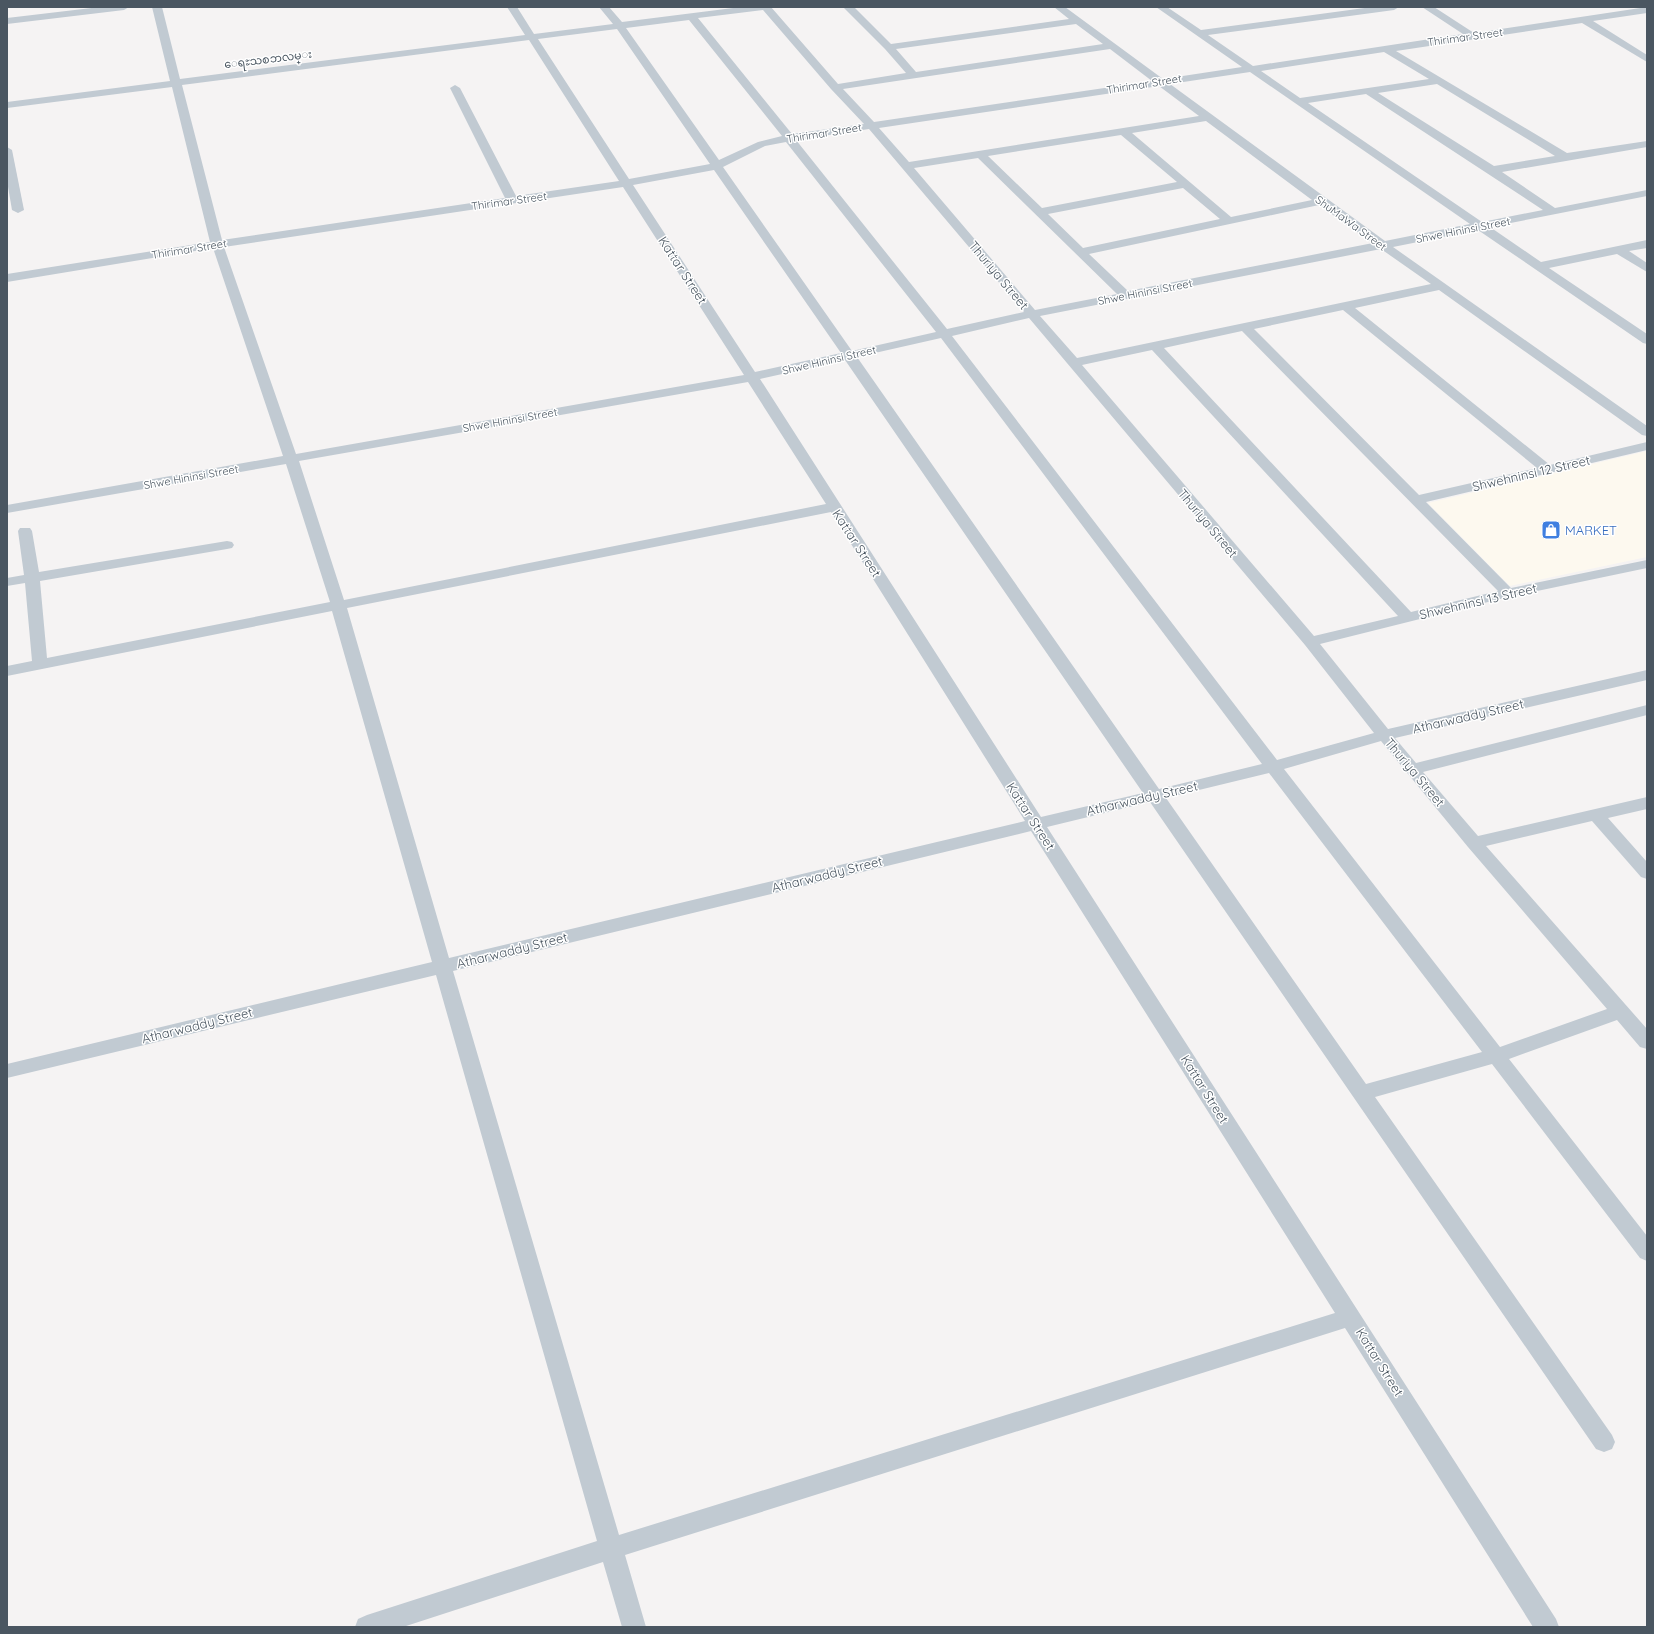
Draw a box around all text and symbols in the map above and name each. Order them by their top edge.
street label: Thirimar Street [1426,25,1504,49]
street label: ေရႊသစၥာလမ္း [223,47,313,74]
street label: Thirimar Street [1105,71,1183,97]
street label: Thirimar Street [785,120,863,146]
street label: Thirimar Street [470,189,548,213]
street label: ShuMaWa Street [1313,192,1390,254]
street label: Shwe Hininsi Street [1415,214,1512,246]
street label: Kattar Street [655,233,711,307]
street label: Thirimar Street [150,236,228,262]
street label: Thuriya Street [966,237,1032,313]
street label: Shwe Hininsi Street [1097,276,1194,308]
street label: Shwe Hininsi Street [781,342,878,378]
street label: Shwe Hininsi Street [462,405,559,435]
street label: Shwehninsi 12 Street [1470,452,1592,494]
street label: Shwe Hininsi Street [143,462,240,492]
street label: Thuriya Street [1175,485,1241,561]
street label: Kattar Street [829,506,885,580]
shop icon: MARKET [1540,519,1562,541]
place label: MARKET [1565,522,1617,538]
street label: Shwehninsi 13 Street [1418,580,1538,622]
street label: Atharwaddy Street [1411,695,1525,737]
street label: Thuriya Street [1382,734,1448,810]
street label: Atharwaddy Street [1085,777,1199,819]
street label: Kattar Street [1003,779,1059,853]
street label: Atharwaddy Street [770,852,884,896]
street label: Atharwaddy Street [455,928,569,972]
street label: Atharwaddy Street [140,1003,254,1047]
street label: Kattar Street [1178,1052,1232,1126]
street label: Kattar Street [1353,1325,1407,1399]

